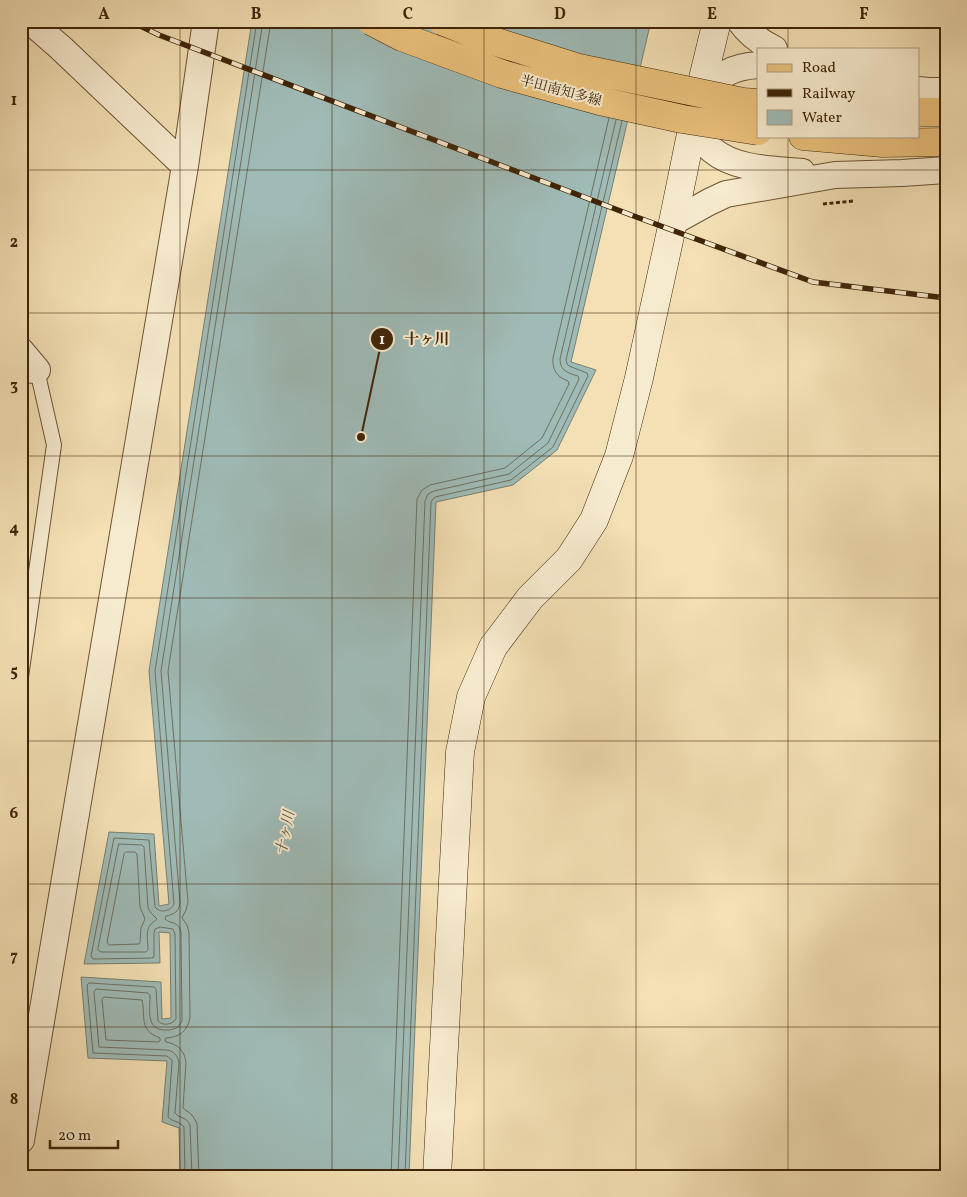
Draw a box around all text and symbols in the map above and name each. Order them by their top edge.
text: A [98,4,110,26]
text: B [251,4,262,26]
text: C [403,4,413,26]
text: D [554,4,566,26]
text: E [707,4,717,26]
text: F [859,4,869,26]
legend [757,48,920,138]
text: Road [802,58,836,79]
street label: 半田南知多線 [518,71,604,111]
text: Railway [802,84,855,105]
text: 1 [11,90,17,112]
text: Water [802,108,842,129]
text: 2 [10,232,18,254]
callout: 十ヶ川 [370,324,460,354]
text: 1 [379,330,385,351]
text: 十ヶ川 [404,330,450,351]
text: 3 [10,375,18,397]
text: 4 [9,518,19,540]
text: 5 [10,661,18,683]
text: 6 [10,803,19,825]
water label: 十ヶ川 [272,807,301,857]
text: 7 [10,946,18,968]
text: 8 [10,1089,18,1111]
scale bar [50,1117,118,1149]
text: 20 m [58,1126,91,1147]

